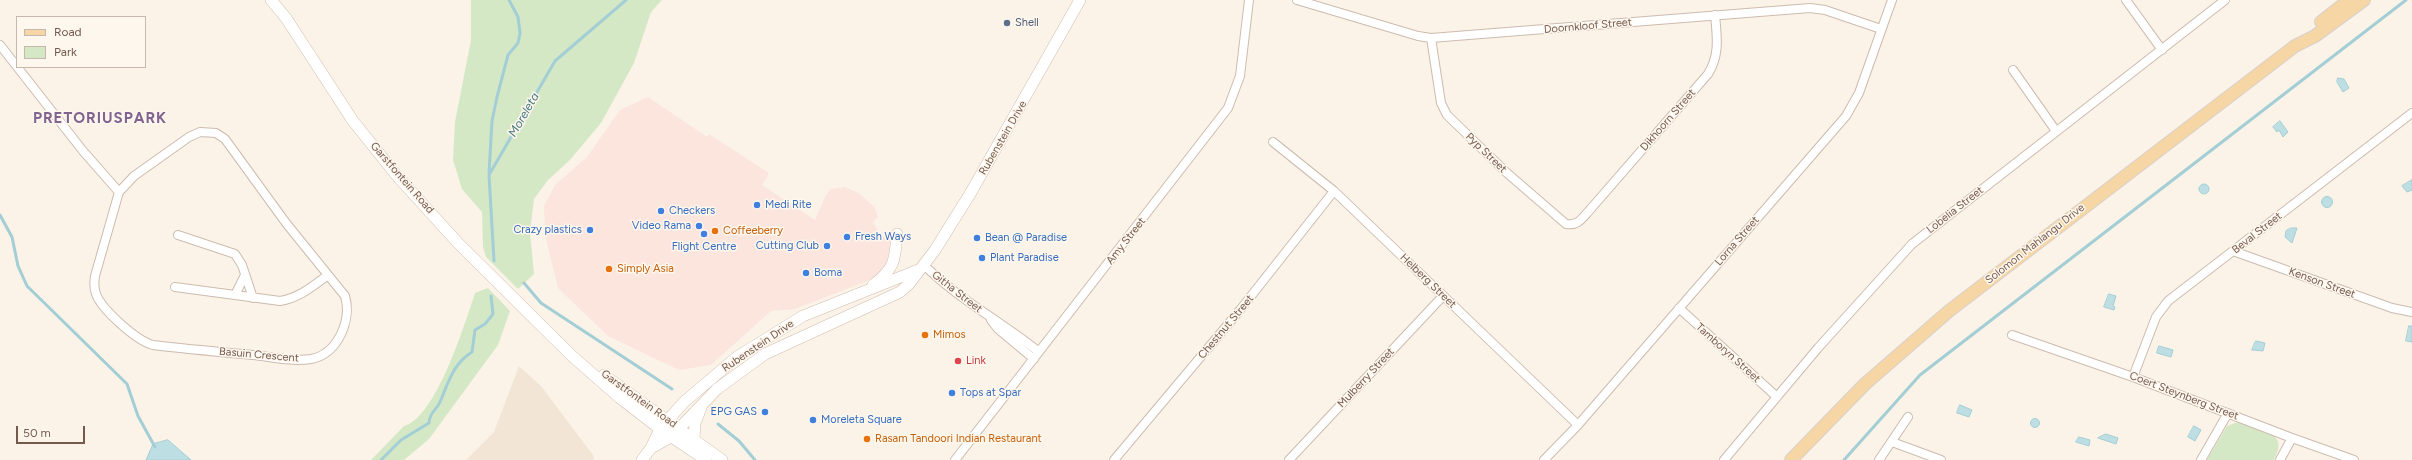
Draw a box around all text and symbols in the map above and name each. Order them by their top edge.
legend [16,16,146,68]
place label: Shell [1015,16,1039,30]
street label: Doornkloof Street [1543,16,1633,36]
marker: Shell [1002,18,1012,28]
text: Road [54,25,82,39]
text: Park [54,45,77,59]
street label: Dikhoorn Street [1638,86,1698,154]
water label: Moreleta [506,90,542,140]
street label: Rubenstein Drive [976,98,1030,178]
district label: PRETORIUSPARK [33,110,167,128]
street label: Pyp Street [1463,130,1509,176]
street label: Garstfontein Road [367,140,437,216]
street label: Lobelia Street [1924,184,1986,236]
place label: Medi Rite [765,198,812,212]
marker: Medi Rite [752,200,762,210]
street label: Solomon Mahlangu Drive [1983,201,2087,287]
place label: Checkers [669,204,715,218]
marker: Checkers [656,206,666,216]
street label: Beval Street [2229,209,2285,257]
street label: Lorna Street [1712,214,1762,268]
street label: Amy Street [1104,215,1148,267]
place label: Video Rama [632,219,691,233]
marker: Video Rama [694,221,704,231]
place label: Crazy plastics [513,223,582,237]
place label: Coffeeberry [723,224,783,238]
marker: Crazy plastics [585,225,595,235]
marker: Coffeeberry [710,226,720,236]
marker: Flight Centre [699,229,709,239]
place label: Fresh Ways [855,230,911,244]
place label: Bean @ Paradise [985,231,1067,245]
marker: Fresh Ways [842,232,852,242]
marker: Bean @ Paradise [972,233,982,243]
place label: Cutting Club [756,239,819,253]
place label: Flight Centre [672,240,736,254]
marker: Cutting Club [822,241,832,251]
place label: Plant Paradise [990,251,1059,265]
street label: Helberg Street [1397,251,1459,311]
marker: Plant Paradise [977,253,987,263]
place label: Simply Asia [617,262,674,276]
marker: Simply Asia [604,264,614,274]
street label: Kenson Street [2287,265,2357,301]
place label: Boma [814,266,842,280]
marker: Boma [801,268,811,278]
street label: Githa Street [929,268,985,316]
street label: Chestnut Street [1195,292,1257,362]
street label: Rubenstein Drive [720,317,796,375]
street label: Tamboryn Street [1693,321,1763,385]
place label: Mimos [933,328,966,342]
marker: Mimos [920,330,930,340]
street label: Basuin Crescent [219,345,299,365]
street label: Mulberry Street [1335,345,1397,411]
place label: Link [966,354,986,368]
marker: Link [953,356,963,366]
street label: Garstfontein Road [599,367,679,431]
street label: Coert Steynberg Street [2128,369,2240,423]
place label: Tops at Spar [960,386,1021,400]
marker: Tops at Spar [947,388,957,398]
place label: EPG GAS [711,405,757,419]
marker: EPG GAS [760,407,770,417]
place label: Moreleta Square [821,413,902,427]
marker: Moreleta Square [808,415,818,425]
scale bar [18,418,87,444]
text: 50 m [23,426,51,440]
place label: Rasam Tandoori Indian Restaurant [875,432,1042,446]
marker: Rasam Tandoori Indian Restaurant [862,434,872,444]

